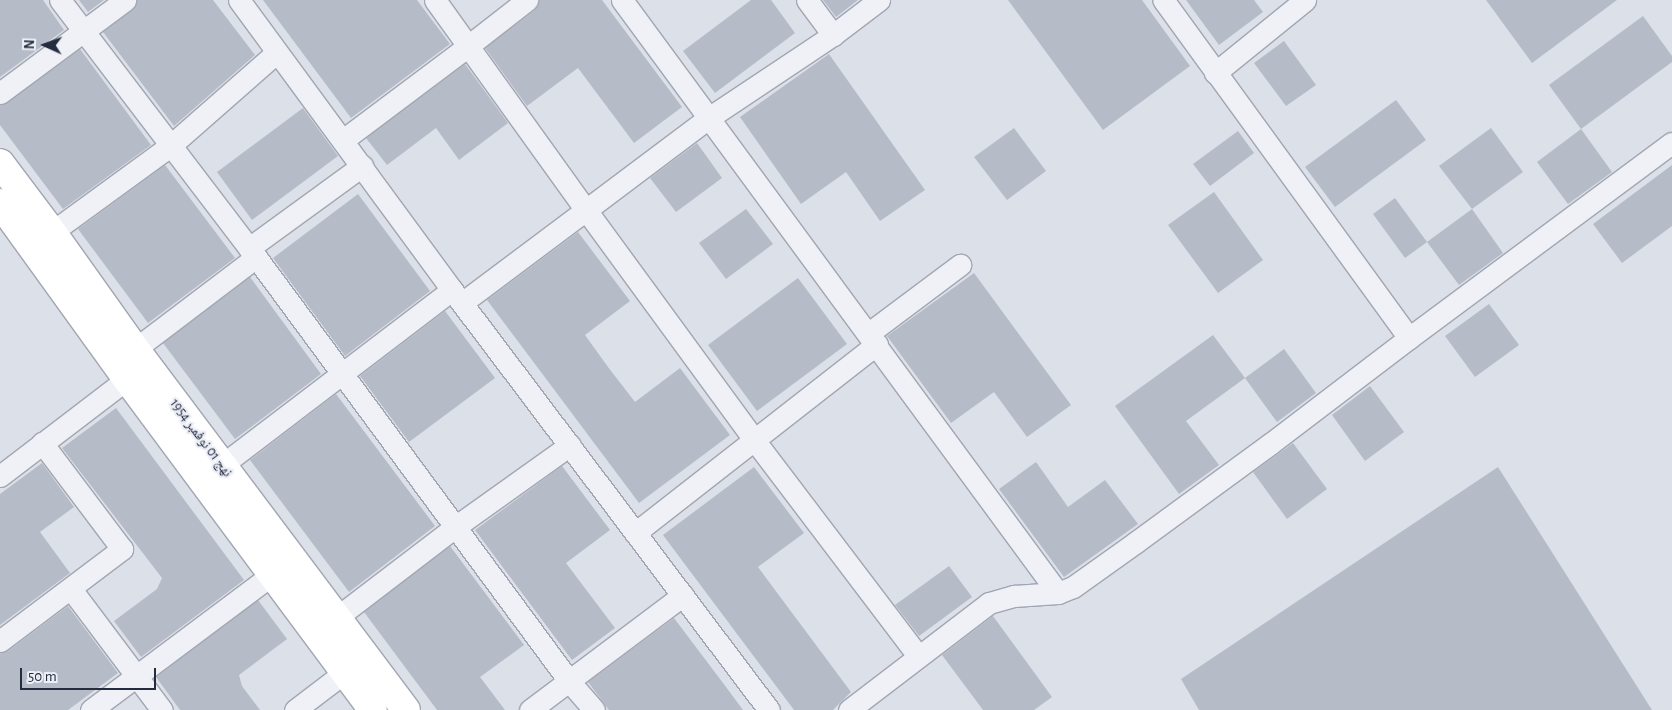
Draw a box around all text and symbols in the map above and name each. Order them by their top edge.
north arrow [20,20,70,70]
text: N [23,39,37,50]
street label: نهج 01 نوفمبر 1954 [166,396,236,480]
scale bar [22,658,159,690]
text: 50 m [28,669,57,684]

